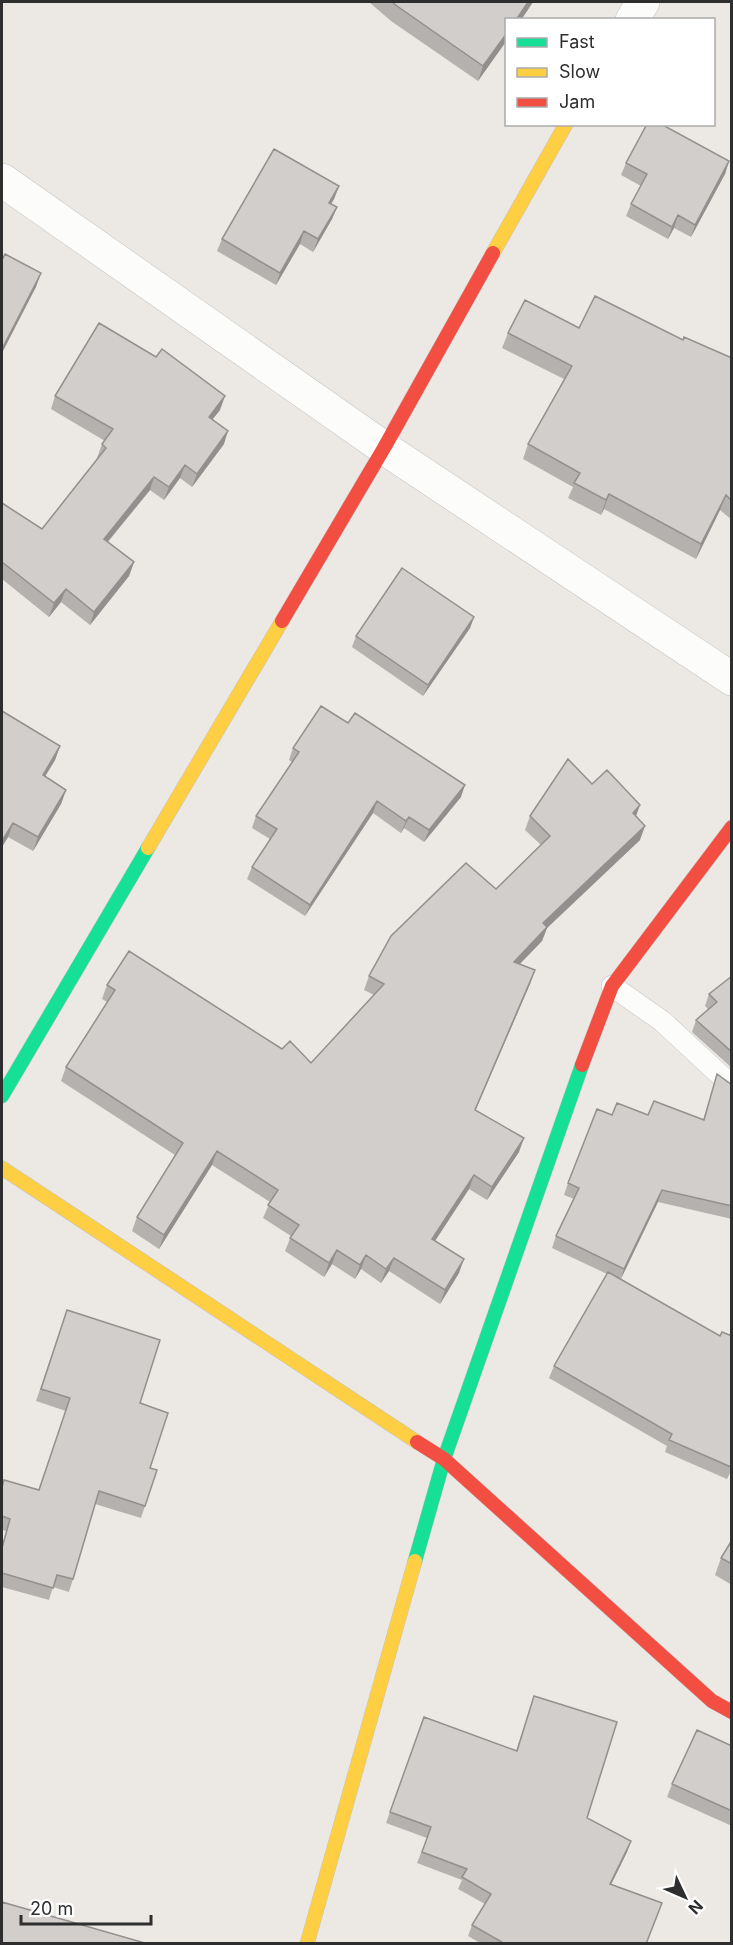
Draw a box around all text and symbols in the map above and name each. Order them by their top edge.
legend [505,18,715,126]
text: Fast [559,31,595,52]
text: Slow [559,61,600,82]
text: Jam [559,91,595,112]
north arrow [655,1867,715,1927]
scale bar [21,1888,152,1926]
text: N [684,1896,707,1919]
text: 20 m [30,1898,73,1919]

